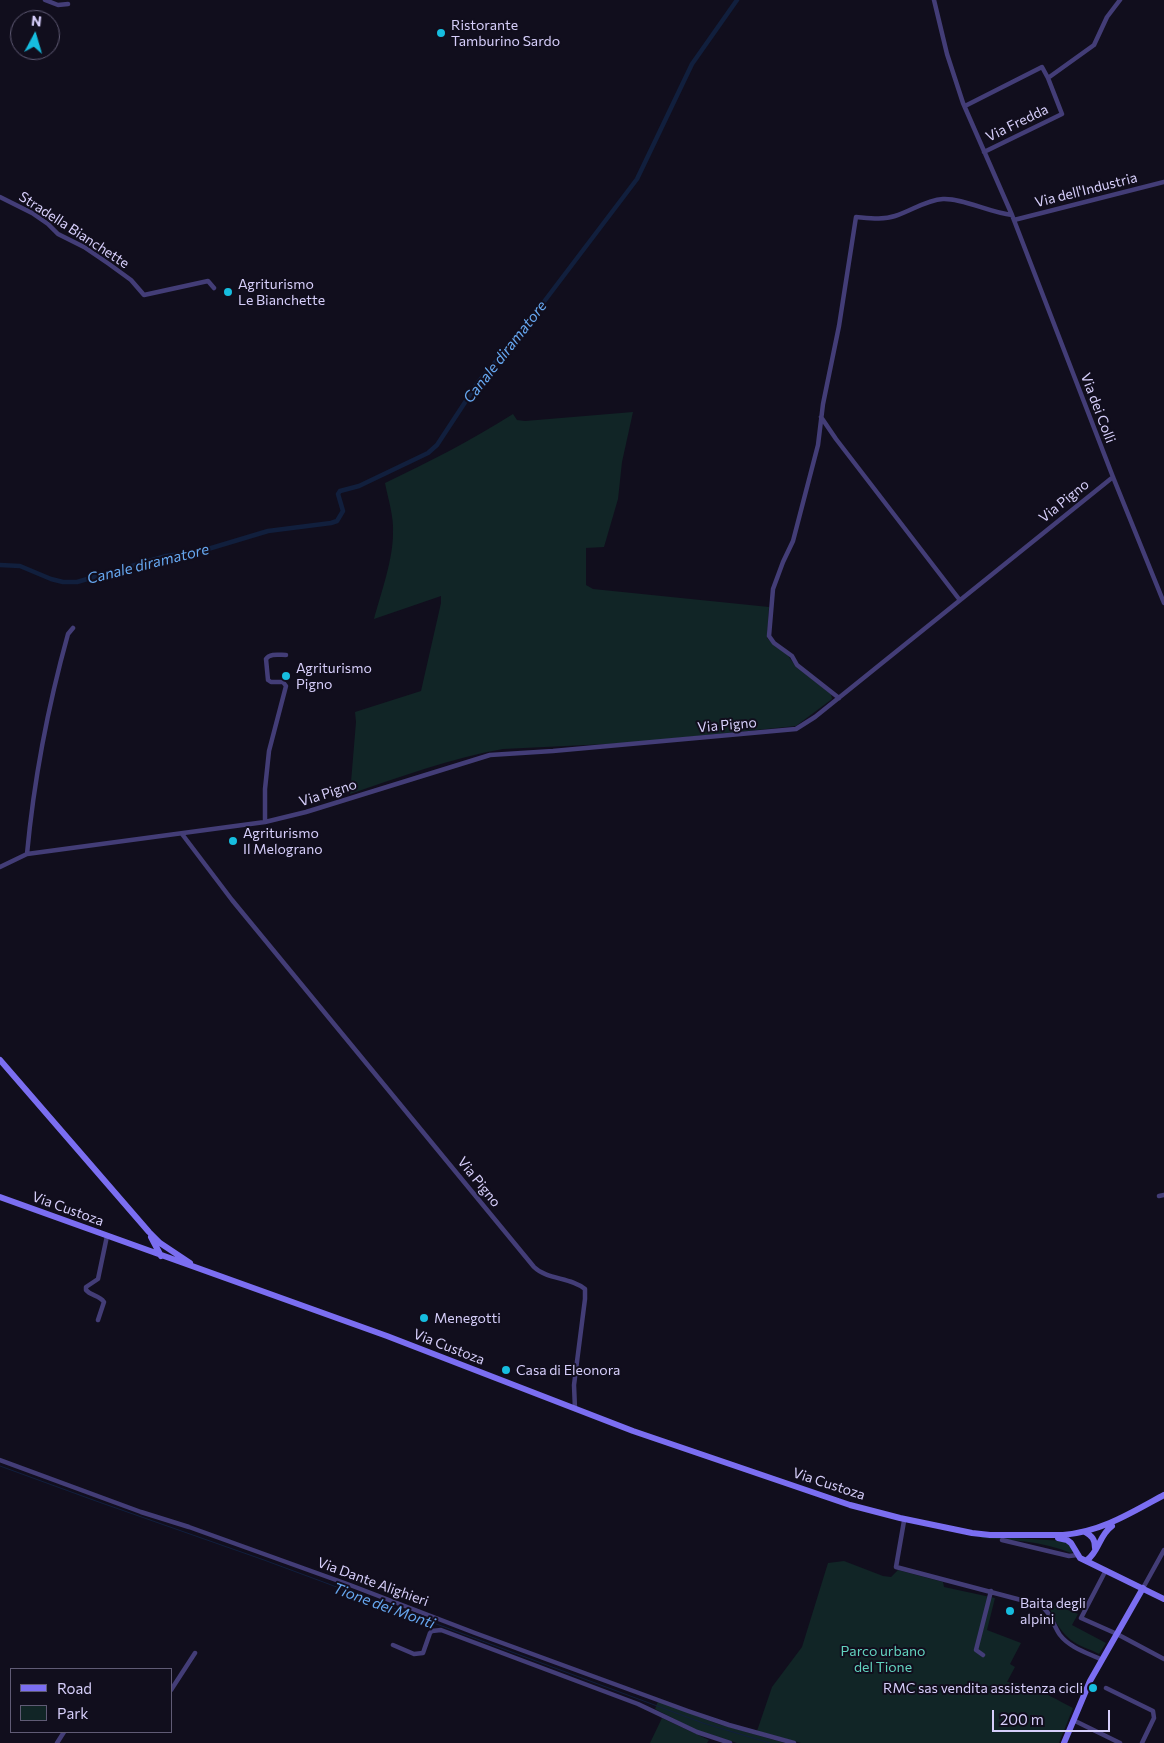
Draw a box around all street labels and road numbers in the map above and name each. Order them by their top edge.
street label: Via Fredda [983,101,1051,145]
street label: Via dell'Industria [1033,169,1139,211]
street label: Stradella Bianchette [16,188,132,272]
street label: Via dei Colli [1077,371,1119,445]
street label: Via Pigno [1036,476,1092,526]
street label: Via Pigno [697,714,757,736]
street label: Via Pigno [297,776,359,810]
street label: Via Pigno [454,1154,504,1210]
street label: Via Custoza [30,1188,106,1230]
street label: Via Custoza [411,1326,487,1368]
street label: Via Custoza [791,1464,867,1504]
street label: Via Dante Alighieri [315,1554,431,1610]

